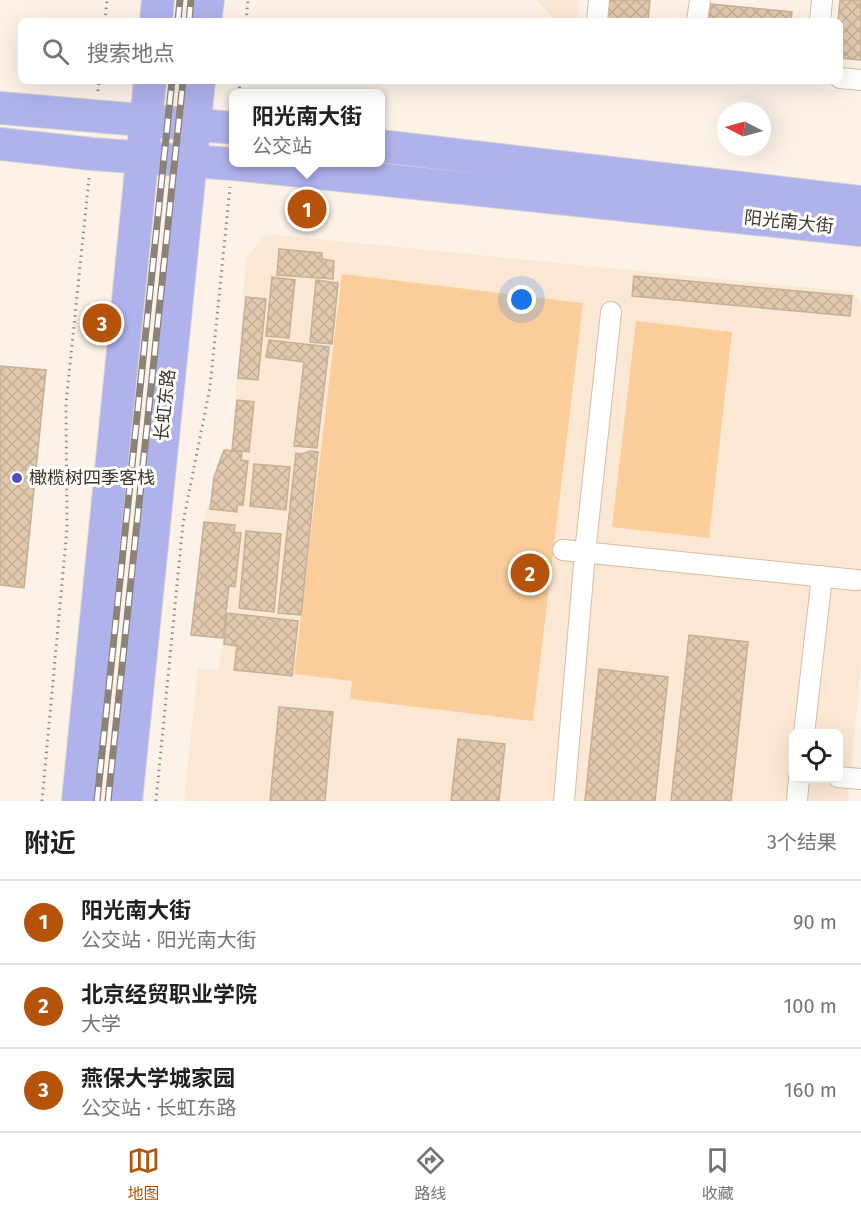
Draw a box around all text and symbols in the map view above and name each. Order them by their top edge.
search box [18,18,843,84]
icon: search [39,35,72,68]
text: 搜索地点 [87,40,175,67]
popup [229,89,385,167]
north arrow [717,102,771,156]
text: 阳光南大街 [252,103,362,130]
text: 公交站 [252,134,312,158]
pin: 1 [288,186,326,232]
street label: 阳光南大街 [743,206,835,238]
your location [507,285,536,314]
pin: 3 [82,300,122,346]
street label: 长虹东路 [150,368,180,442]
place label: 橄榄树四季客栈 [29,467,155,489]
marker: 橄榄树四季客栈 [10,471,24,485]
pin: 2 [510,550,550,596]
map controls [789,729,843,783]
button: locate [789,729,843,783]
text: 附近 [24,828,76,859]
text: 3个结果 [767,830,837,854]
text: 阳光南大街 [81,897,191,924]
text: 1 [39,910,48,934]
text: 90 m [793,910,837,934]
text: 公交站 · 阳光南大街 [81,928,256,952]
text: 北京经贸职业学院 [81,981,257,1008]
text: 2 [38,994,49,1018]
text: 100 m [784,994,837,1018]
text: 大学 [81,1012,121,1036]
text: 燕保大学城家园 [81,1065,235,1092]
text: 3 [38,1078,49,1102]
text: 160 m [784,1078,837,1102]
text: 公交站 · 长虹东路 [81,1096,236,1120]
tab: 地图 [127,1144,160,1204]
tab: 路线 [414,1144,447,1204]
tab: 收藏 [701,1144,734,1204]

